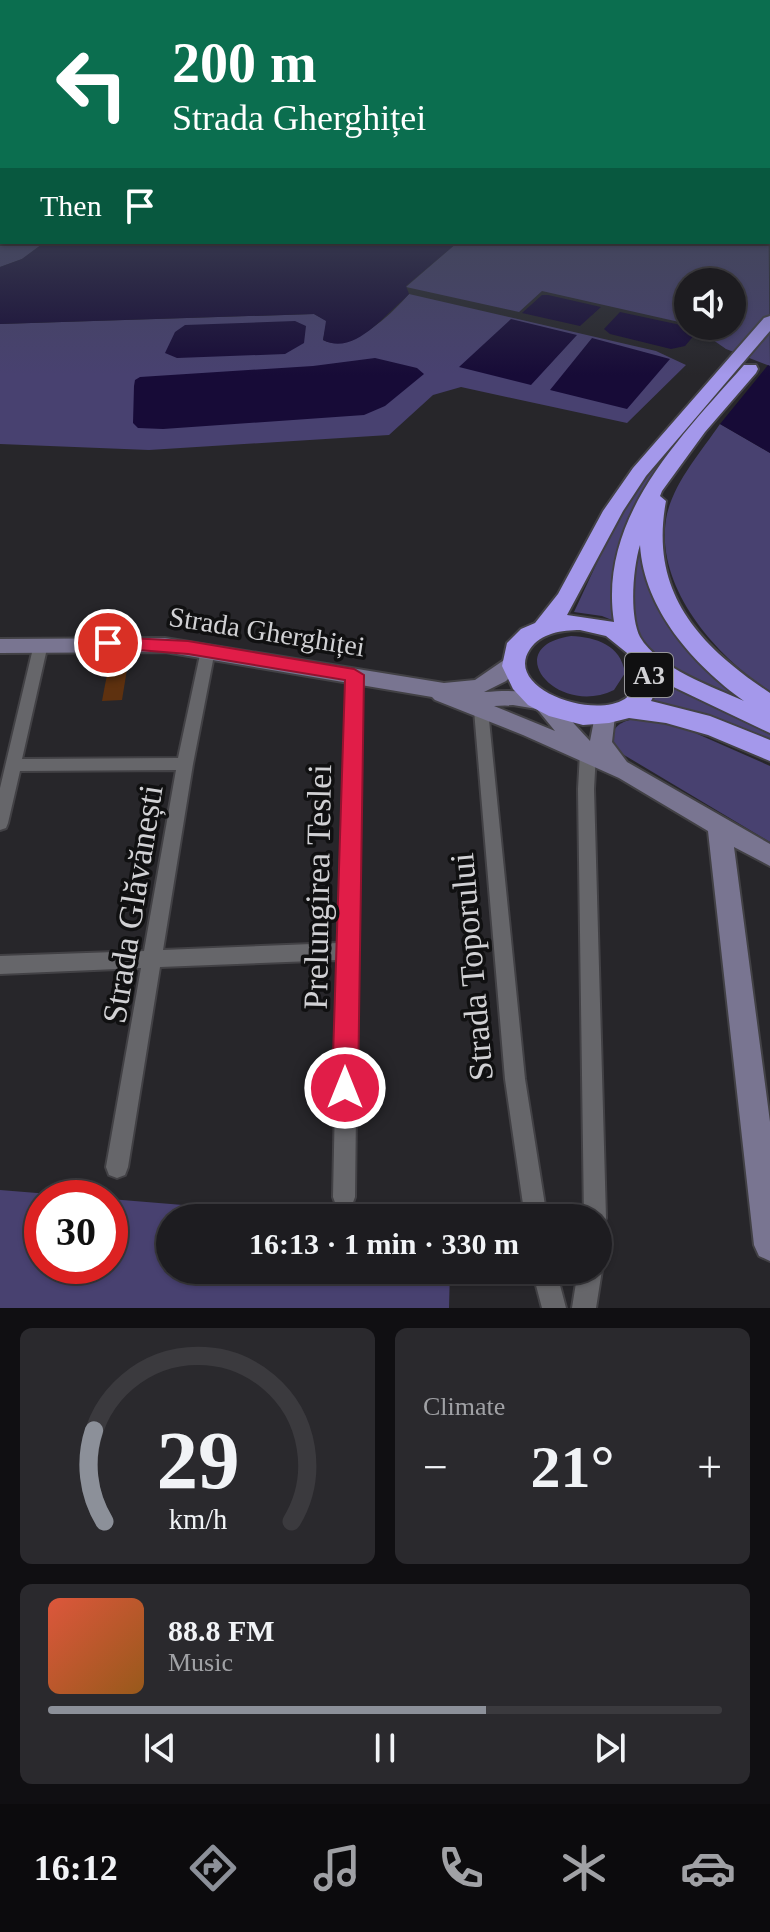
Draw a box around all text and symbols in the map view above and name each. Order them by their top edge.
icon: left [40,32,144,136]
text: 200 m [172,32,317,94]
text: Strada Gherghiței [172,98,426,138]
icon: arrive [118,184,162,228]
text: Then [40,189,102,222]
map controls [674,268,746,340]
button: sound [674,268,746,340]
street label: Strada Gherghiței [167,601,367,662]
pin [74,609,142,677]
icon: arrive [86,621,130,665]
road number: A3 [625,653,673,697]
street label: Prelungirea Teslei [297,764,338,1010]
street label: Strada Glăvănești [95,782,171,1026]
street label: Strada Toporului [443,852,500,1082]
position arrow [303,1046,387,1130]
speed limit sign: 30 [24,1180,128,1284]
text: 16:13 · 1 min · 330 m [249,1227,519,1260]
text: Climate [423,1392,505,1421]
text: 29 [156,1414,239,1506]
text: 21° [531,1434,615,1500]
text: − [423,1443,448,1492]
text: + [697,1443,722,1492]
text: km/h [168,1504,227,1535]
text: 88.8 FM [168,1614,275,1647]
text: Music [168,1648,233,1677]
icon: previous [138,1726,182,1770]
icon: pause [363,1726,407,1770]
icon: next [588,1726,632,1770]
icon: directions [185,1840,241,1896]
icon: music [309,1840,365,1896]
icon: phone [433,1840,489,1896]
icon: climate [556,1840,612,1896]
icon: car [680,1840,736,1896]
text: 16:12 [34,1848,118,1888]

